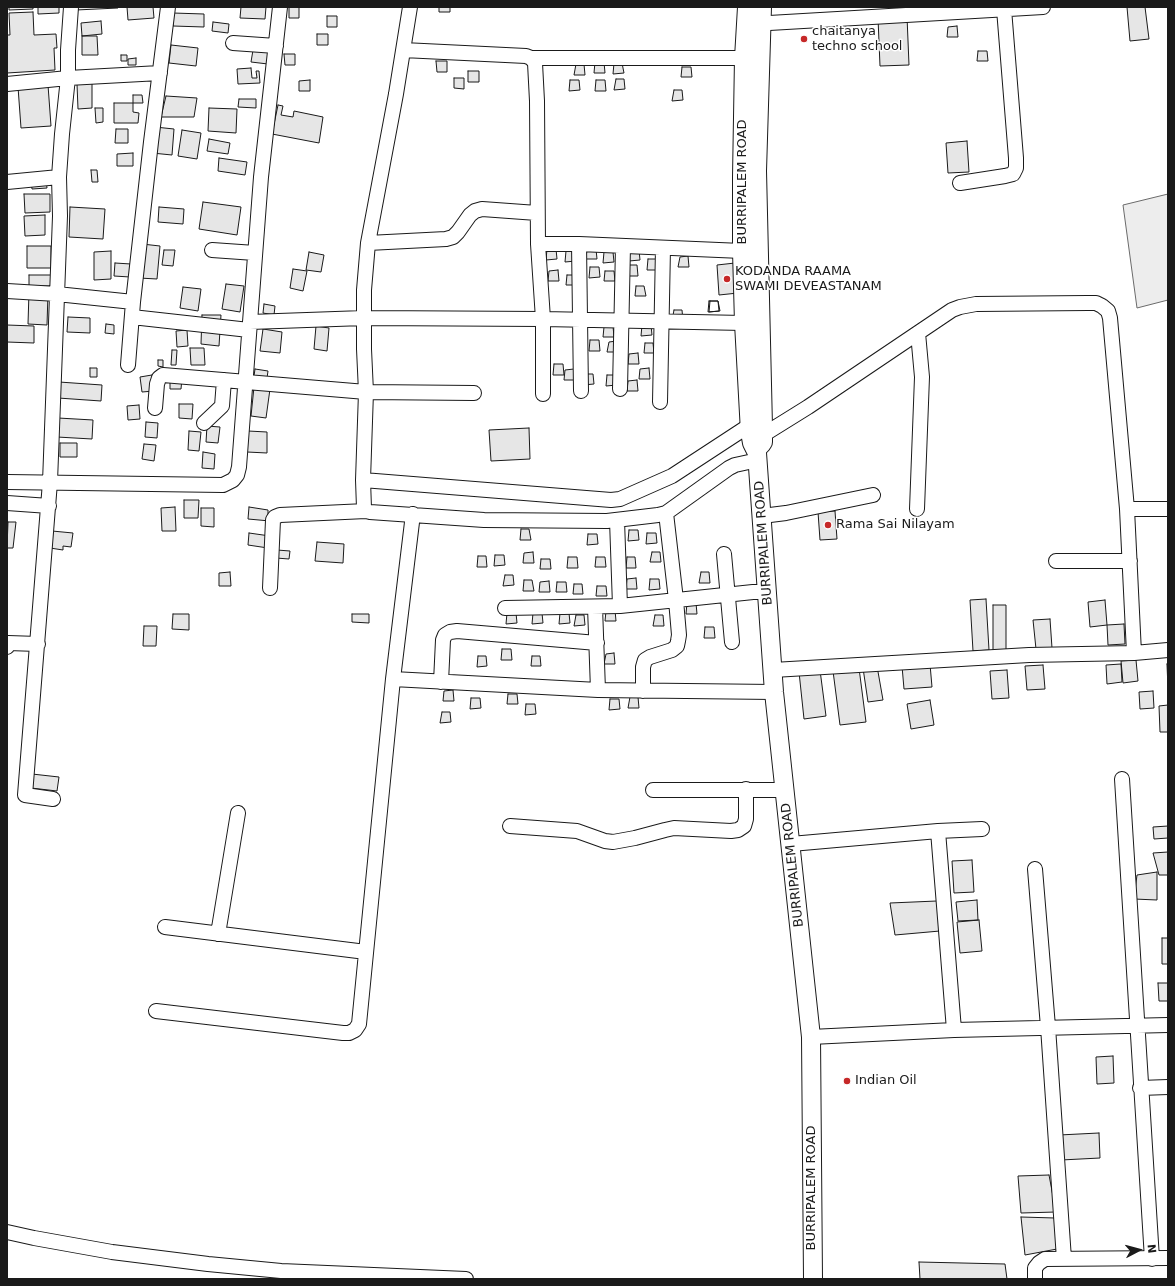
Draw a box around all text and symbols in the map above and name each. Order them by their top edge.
place label: chaitanya techno school [812,24,902,55]
marker: chaitanya techno school [799,34,809,44]
street label: BURRIPALEM ROAD [735,120,751,244]
place label: KODANDA RAAMA SWAMI DEVEASTANAM [735,264,882,295]
marker: KODANDA RAAMA SWAMI DEVEASTANAM [722,274,732,284]
street label: BURRIPALEM ROAD [752,480,776,606]
place label: Rama Sai Nilayam [836,517,955,533]
marker: Rama Sai Nilayam [823,520,833,530]
street label: BURRIPALEM ROAD [779,802,807,928]
place label: Indian Oil [855,1073,917,1089]
marker: Indian Oil [842,1076,852,1086]
street label: BURRIPALEM ROAD [804,1126,820,1250]
north arrow [1119,1230,1159,1270]
text: N [1144,1243,1158,1254]

